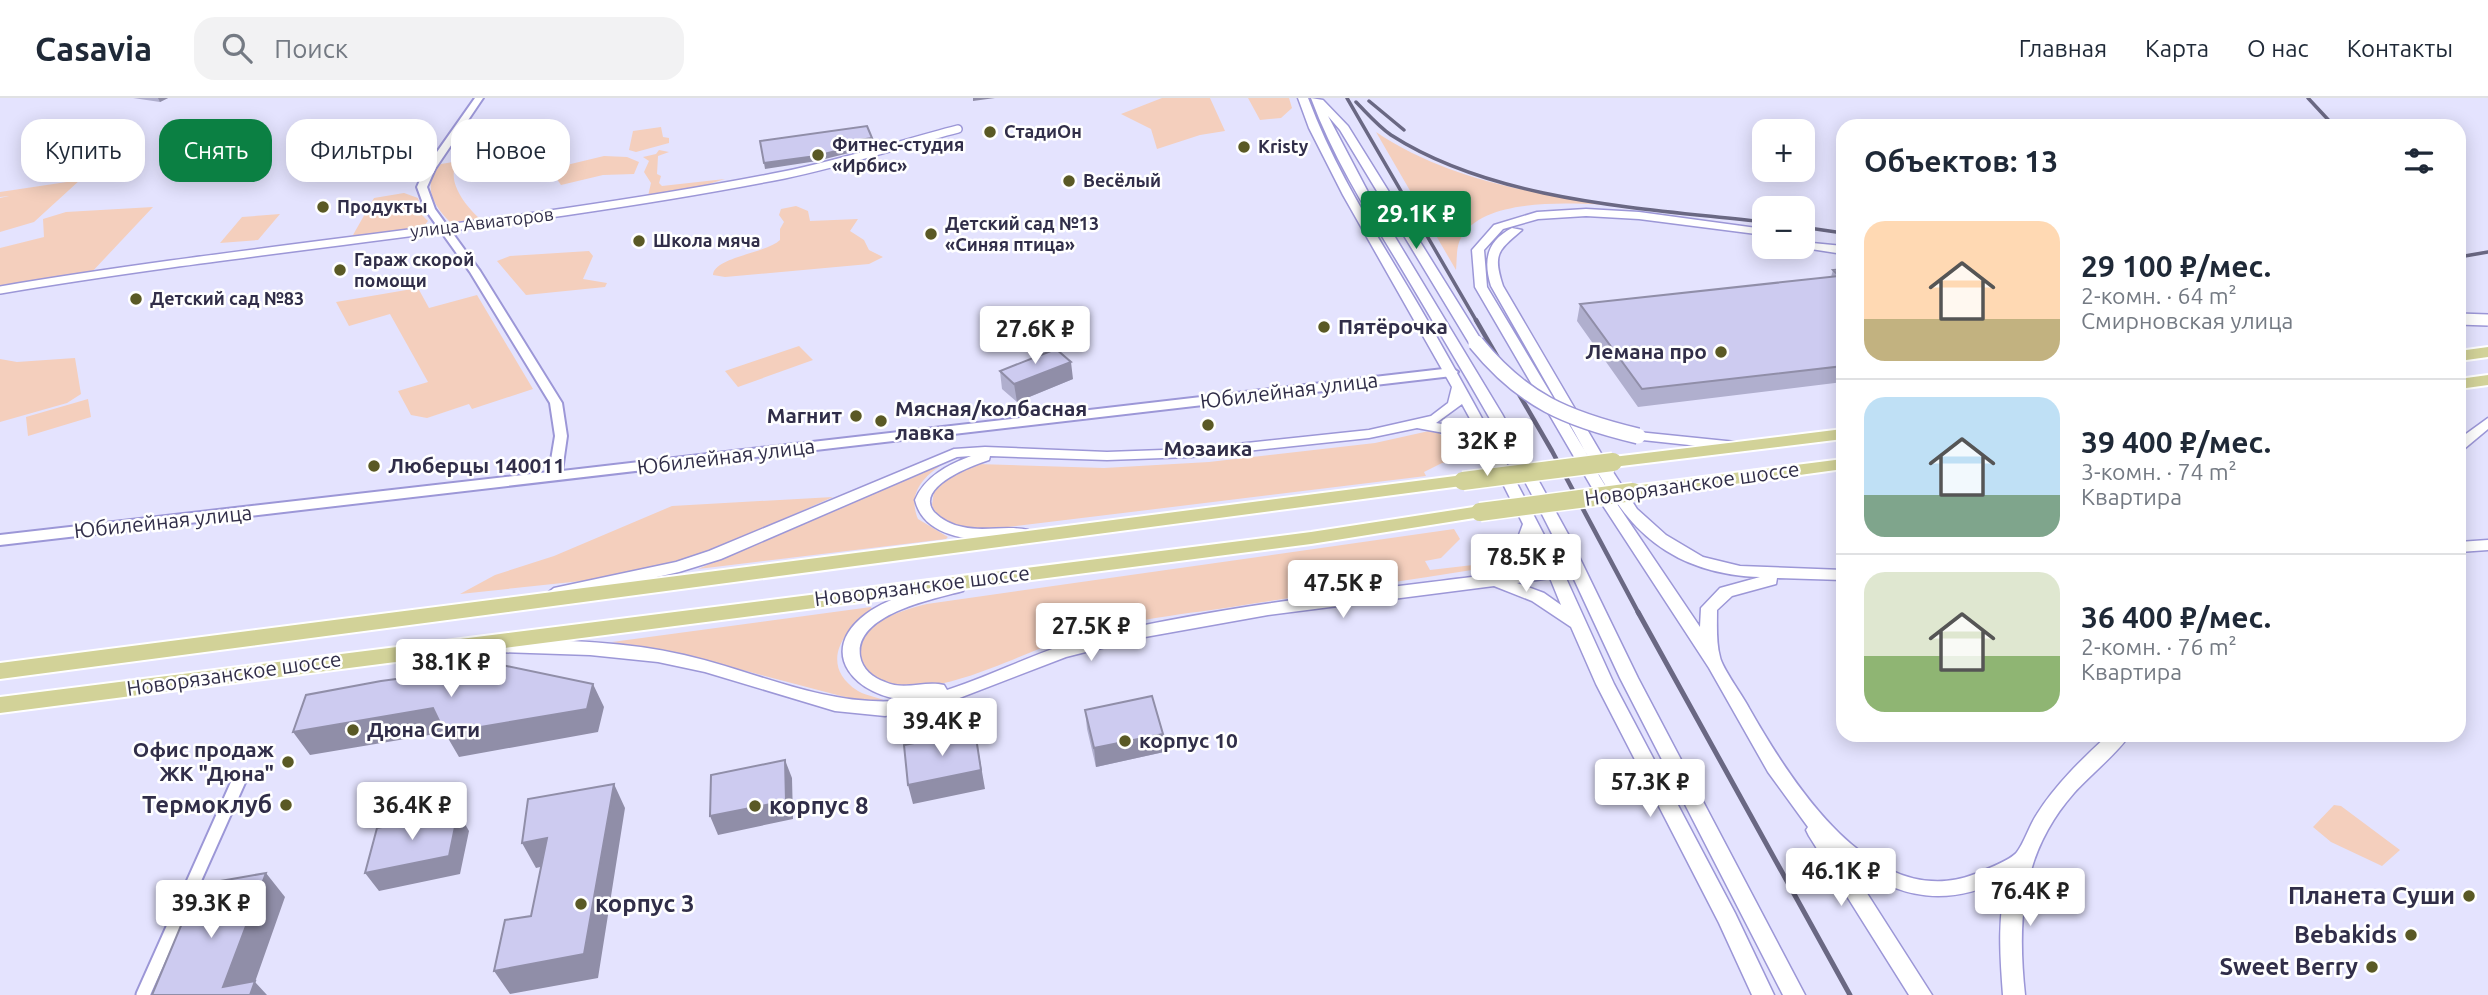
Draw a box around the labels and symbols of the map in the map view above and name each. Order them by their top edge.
place label: СтадиОн [1004,121,1082,141]
marker: СтадиОн [982,124,998,140]
place label: Фитнес-студия «Ирбис» [832,134,964,175]
place label: Kristy [1258,136,1309,156]
marker: Kristy [1236,139,1252,155]
marker: Фитнес-студия «Ирбис» [810,147,826,163]
place label: Весёлый [1083,170,1161,190]
marker: Весёлый [1061,173,1077,189]
pin: 29.1K ₽ [1351,192,1481,251]
place label: Продукты [337,196,427,216]
marker: Продукты [315,199,331,215]
street label: улица Авиаторов [409,203,555,241]
place label: Детский сад №13 «Синяя птица» [945,213,1099,254]
marker: Детский сад №13 «Синяя птица» [923,226,939,242]
place label: Школа мяча [653,230,760,250]
marker: Школа мяча [631,233,647,249]
place label: Гараж скорой помощи [354,249,474,290]
marker: Гараж скорой помощи [332,262,348,278]
place label: Детский сад №83 [150,288,304,308]
marker: Детский сад №83 [128,291,144,307]
pin: 27.6K ₽ [970,306,1100,366]
place label: Пятёрочка [1338,314,1448,338]
marker: Пятёрочка [1316,319,1332,335]
place label: Лемана про [1585,339,1707,363]
marker: Лемана про [1713,344,1729,360]
street label: Юбилейная улица [1199,367,1379,413]
place label: Мясная/колбасная лавка [895,396,1087,444]
place label: Магнит [767,403,842,427]
marker: Магнит [848,408,864,424]
marker: Мясная/колбасная лавка [873,413,889,429]
marker: Мозаика [1200,417,1216,433]
pin: 32K ₽ [1438,418,1536,478]
street label: Юбилейная улица [636,433,816,479]
place label: Мозаика [1163,436,1253,460]
place label: Люберцы 140011 [388,453,565,477]
street label: Новорязанское шоссе [1583,456,1801,510]
marker: Люберцы 140011 [366,458,382,474]
street label: Юбилейная улица [73,500,253,542]
pin: 78.5K ₽ [1461,534,1591,594]
street label: Новорязанское шоссе [813,560,1031,610]
pin: 47.5K ₽ [1278,560,1408,620]
pin: 27.5K ₽ [1026,603,1156,663]
pin: 38.1K ₽ [386,640,516,699]
street label: Новорязанское шоссе [125,646,343,700]
pin: 39.4K ₽ [877,698,1007,758]
place label: Дюна Сити [367,717,480,741]
marker: Дюна Сити [345,722,361,738]
place label: корпус 10 [1139,728,1238,752]
marker: корпус 10 [1117,733,1133,749]
place label: Офис продаж ЖК "Дюна" [133,737,275,785]
marker: Офис продаж ЖК "Дюна" [280,754,296,770]
pin: 57.3K ₽ [1585,760,1715,819]
pin: 36.4K ₽ [347,782,477,842]
place label: Термоклуб [142,791,272,818]
place label: корпус 8 [769,792,869,819]
marker: Термоклуб [278,797,294,813]
marker: корпус 8 [747,798,763,814]
pin: 46.1K ₽ [1776,848,1906,908]
pin: 76.4K ₽ [1965,868,2095,928]
pin: 39.3K ₽ [146,880,276,940]
place label: Планета Суши [2288,882,2455,909]
marker: Планета Суши [2461,888,2477,904]
place label: корпус 3 [595,890,695,917]
marker: корпус 3 [573,896,589,912]
place label: Bebakids [2294,921,2397,948]
marker: Bebakids [2403,927,2419,943]
place label: Sweet Berry [2219,953,2358,980]
marker: Sweet Berry [2364,959,2380,975]

